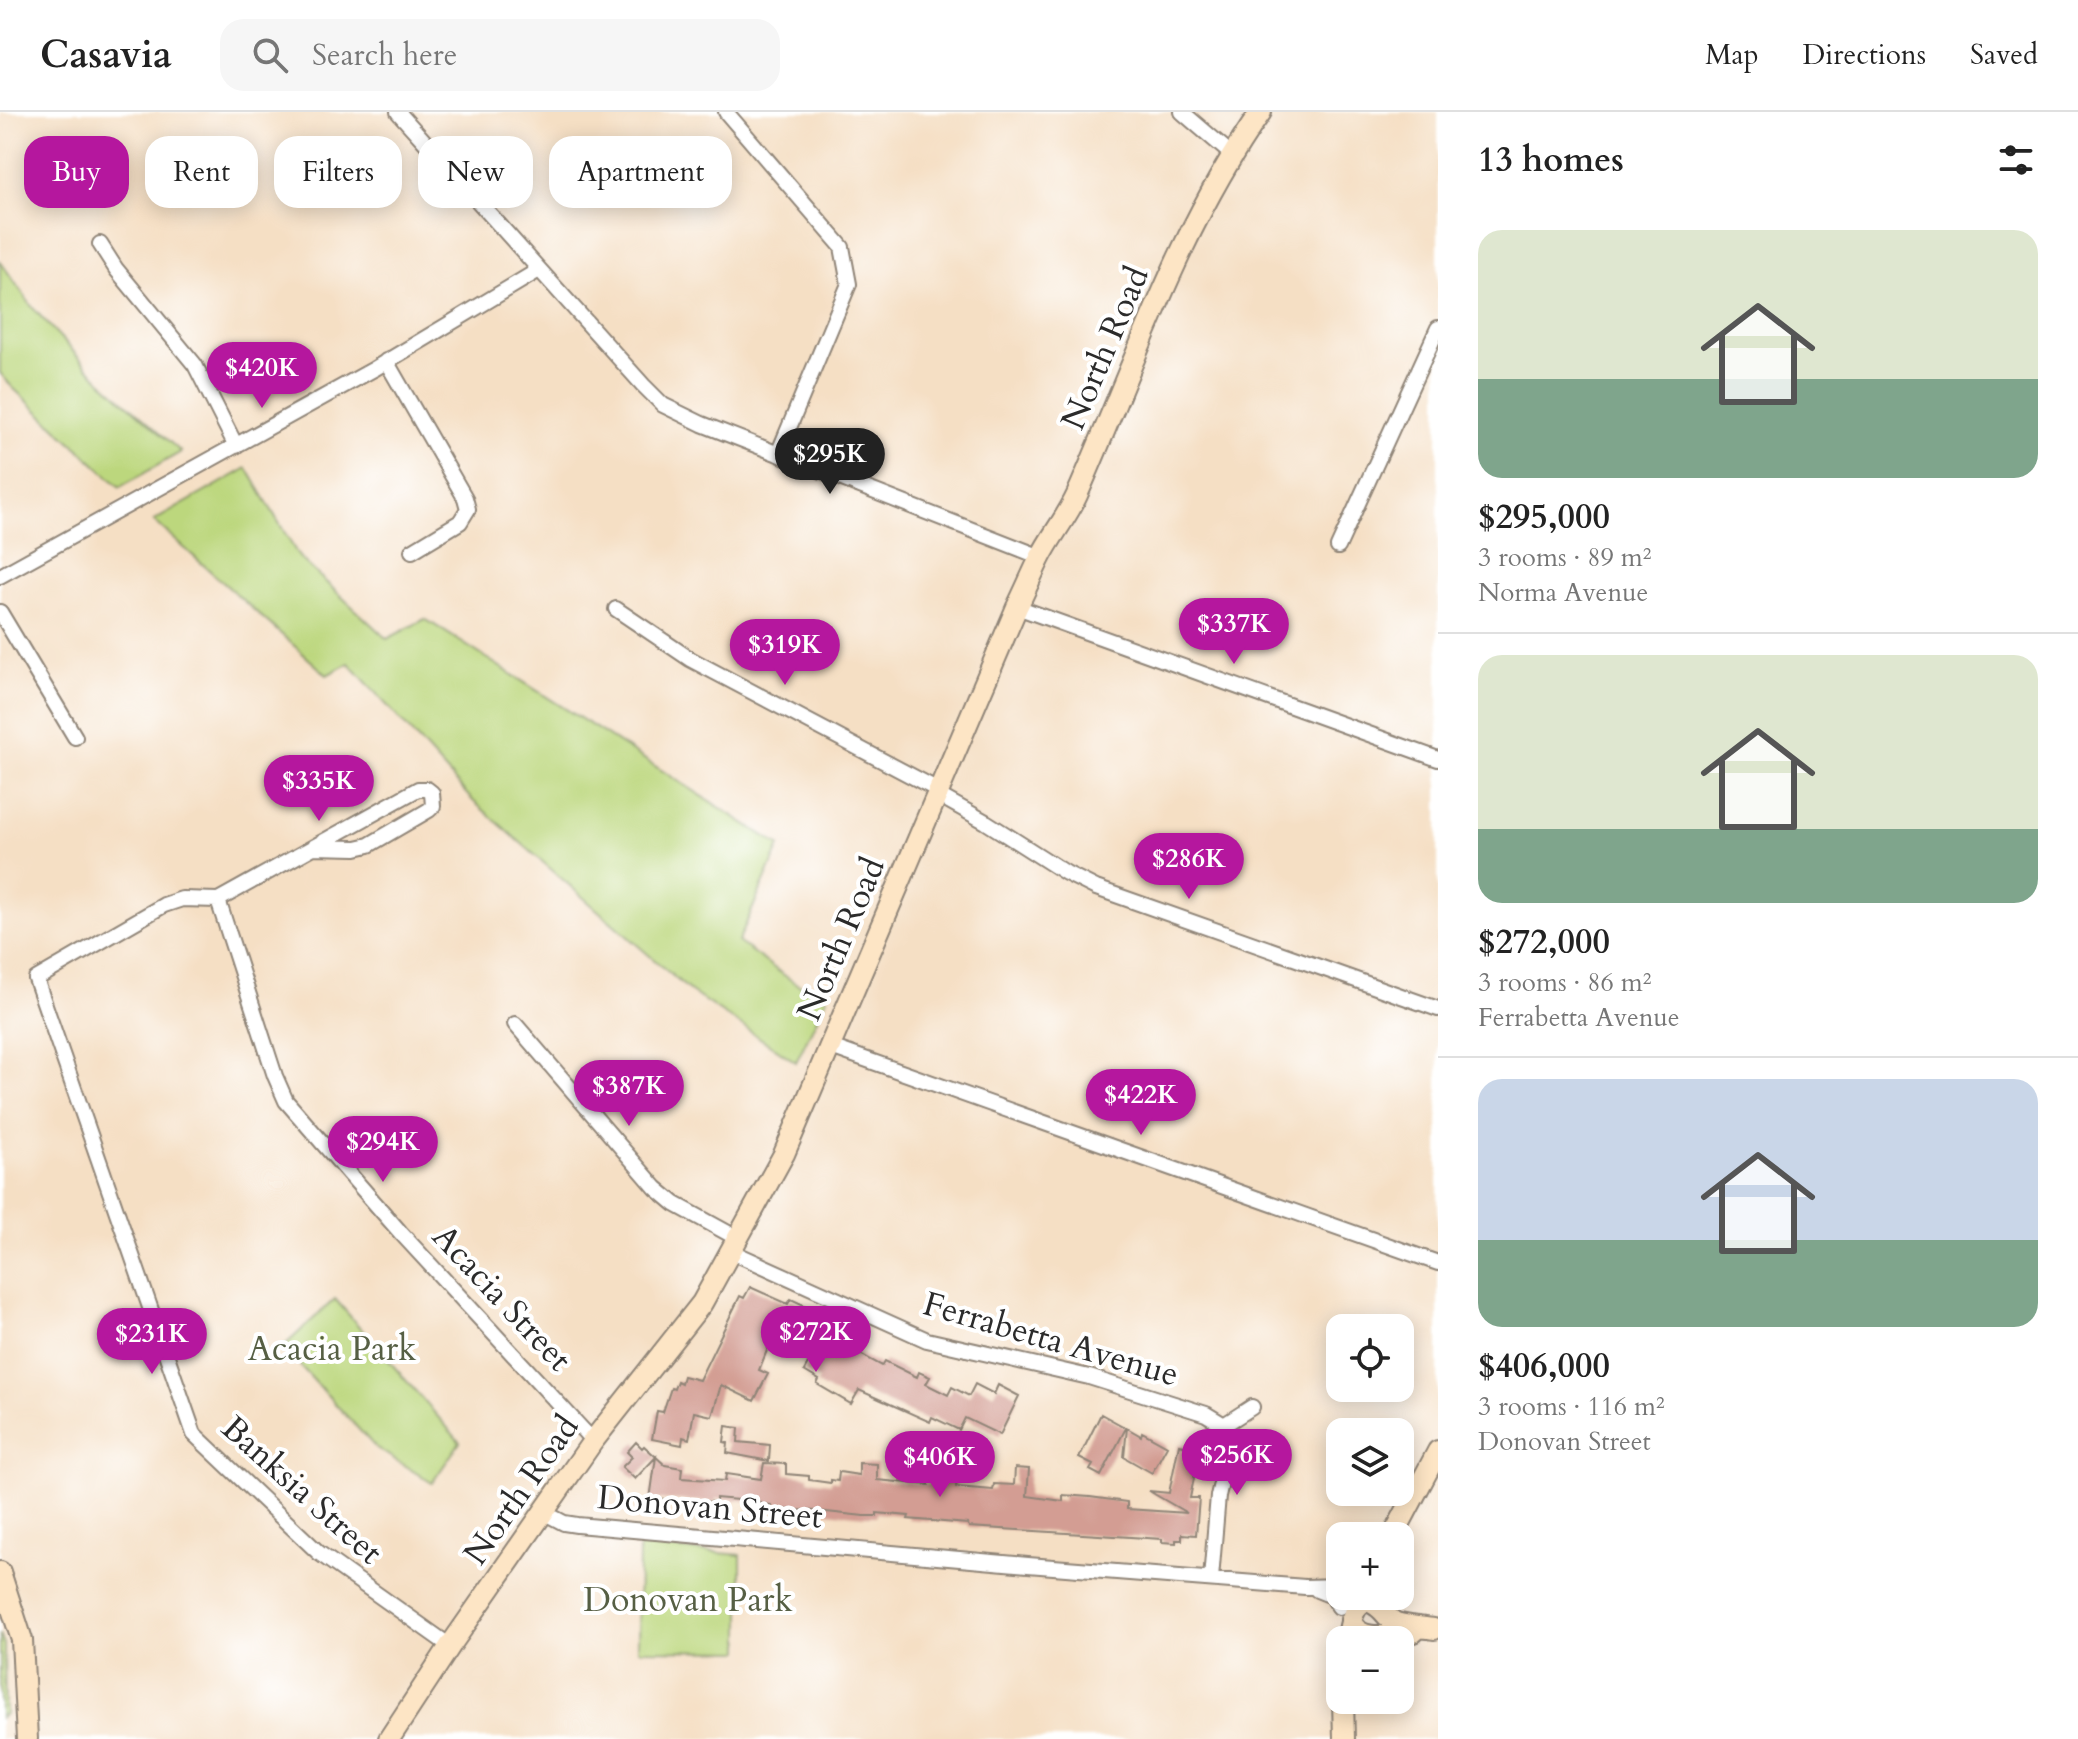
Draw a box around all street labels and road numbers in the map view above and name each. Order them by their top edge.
street label: North Road [1050,259,1160,437]
street label: North Road [786,850,896,1028]
street label: Acacia Street [422,1215,582,1382]
street label: Ferrabetta Avenue [918,1281,1184,1397]
street label: Banksia Street [212,1405,393,1575]
street label: North Road [453,1406,589,1574]
street label: Donovan Street [595,1474,825,1540]

